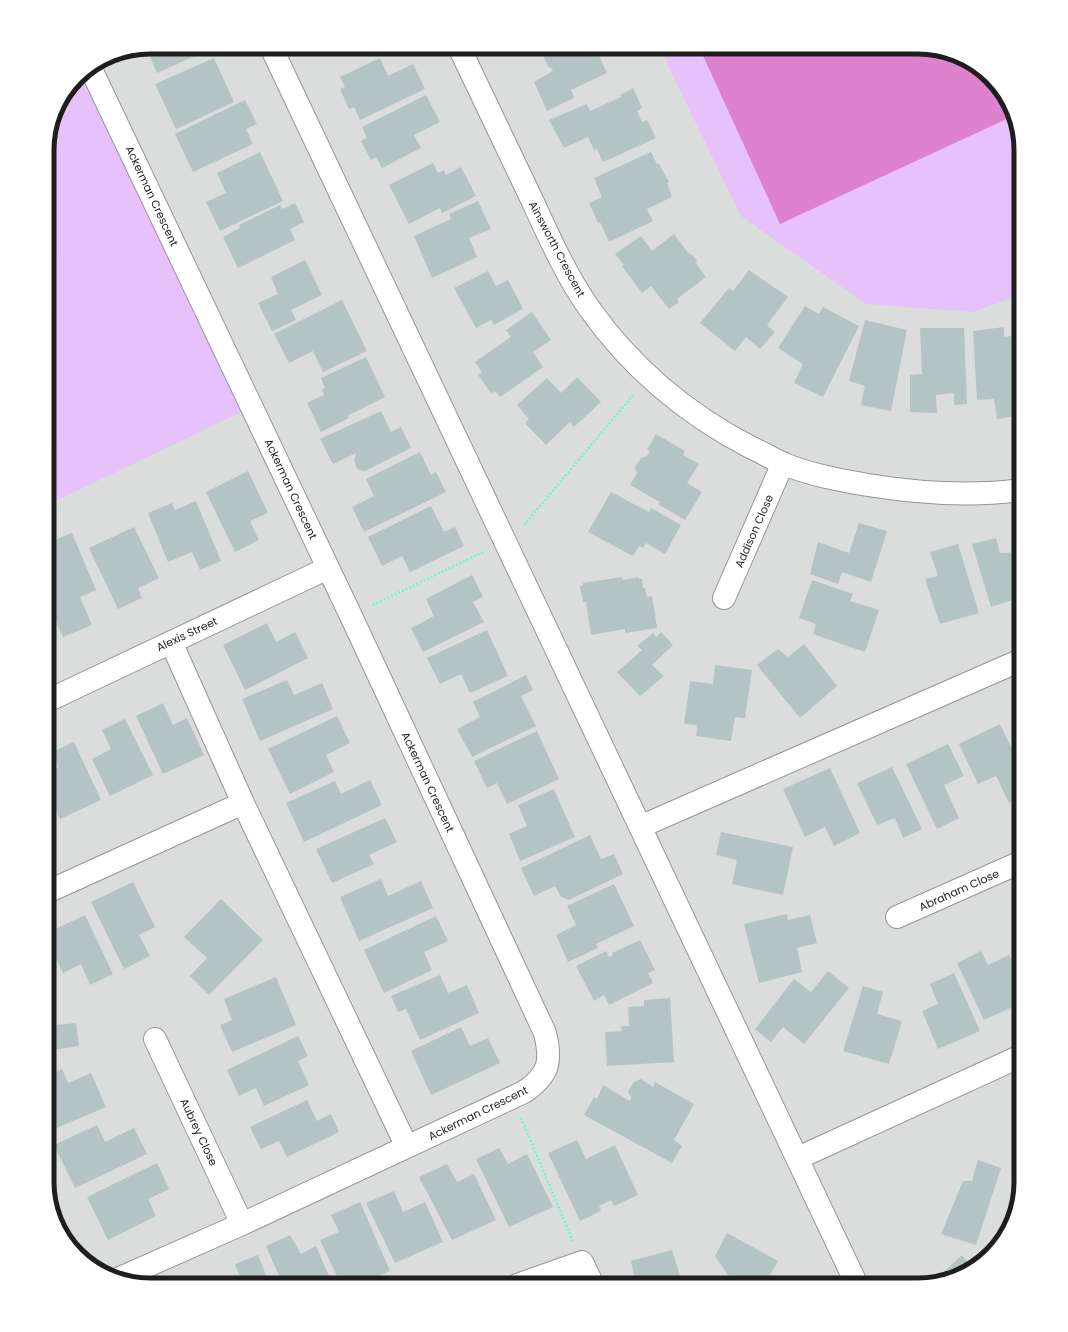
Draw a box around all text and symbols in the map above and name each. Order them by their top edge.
street label: Ackerman Crescent [122,143,182,249]
street label: Ainsworth Crescent [525,198,589,300]
street label: Ackerman Crescent [261,436,321,542]
street label: Addison Close [731,492,777,570]
street label: Alexis Street [154,613,220,655]
street label: Ackerman Crescent [398,729,458,835]
street label: Abraham Close [916,865,1002,915]
street label: Ackerman Crescent [425,1082,531,1144]
street label: Aubrey Close [176,1096,222,1169]

